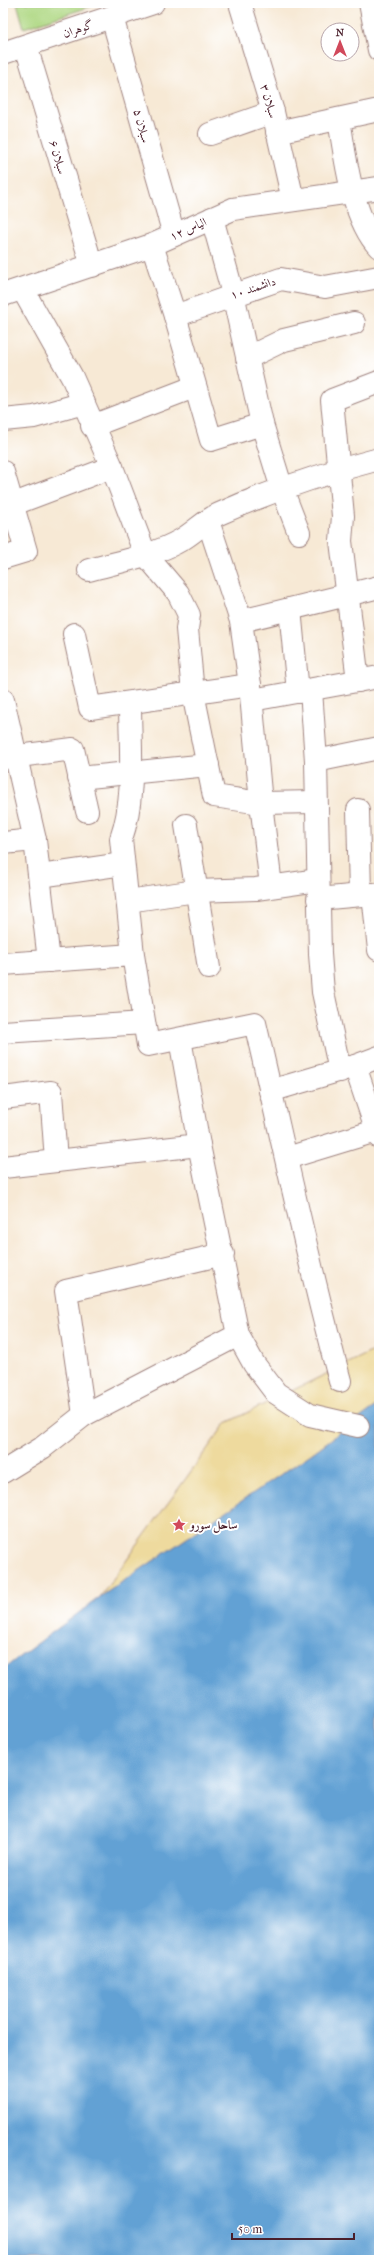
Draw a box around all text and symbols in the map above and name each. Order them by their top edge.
street label: گوهران [61,17,95,42]
north arrow [320,22,360,62]
text: N [336,26,345,39]
street label: سبلان ۳ [258,82,281,120]
street label: سبلان ۵ [131,108,153,145]
street label: سبلان ۶ [47,138,70,176]
street label: الیاس ۱۲ [167,215,209,244]
street label: دانشمند ۱۰ [228,274,278,302]
place icon: ساحل سورو [171,1517,187,1533]
place label: ساحل سورو [188,1518,238,1533]
scale bar [232,2215,354,2241]
text: 50 m [238,2222,262,2236]

